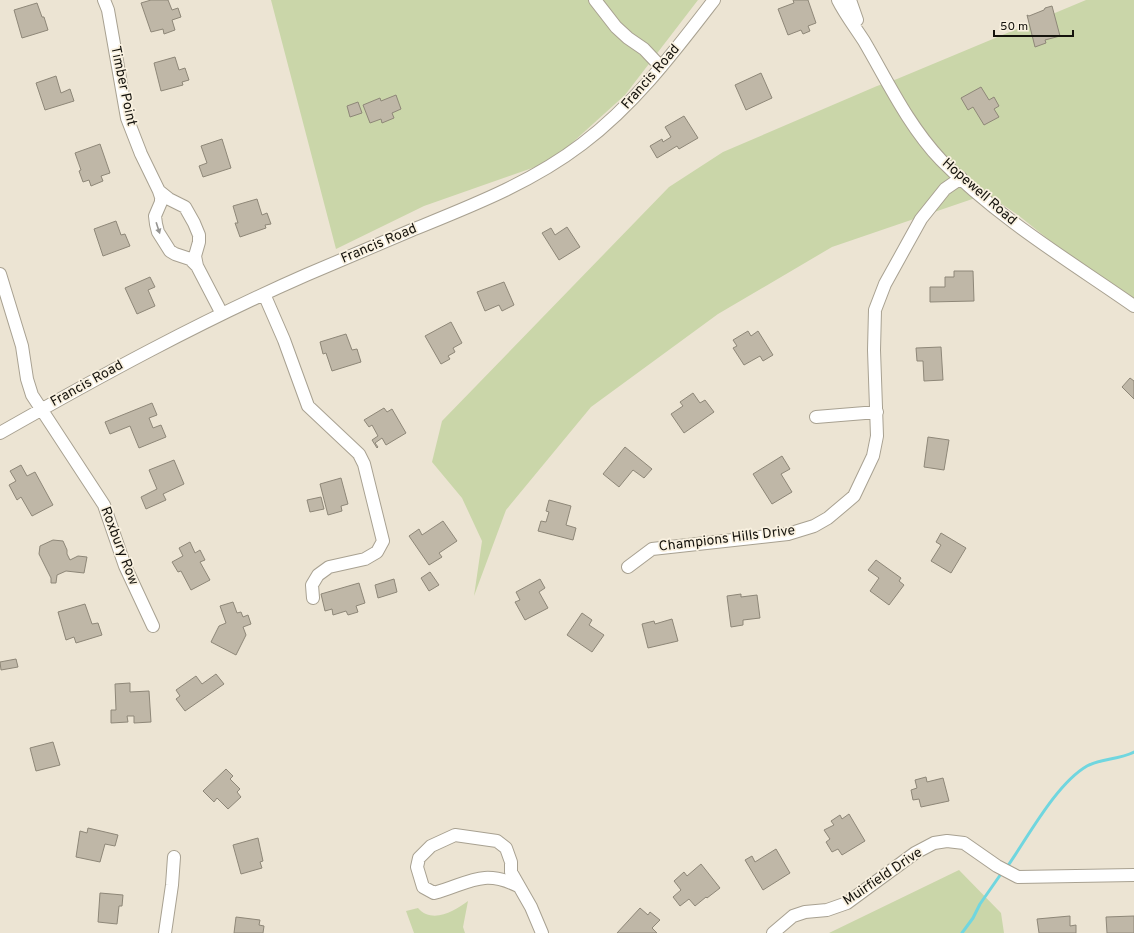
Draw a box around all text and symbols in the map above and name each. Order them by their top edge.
scale bar [994,12,1073,38]
text: 50 m [1000,19,1028,35]
street label: Francis Road [618,41,684,113]
street label: Timber Point [106,44,140,128]
street label: Hopewell Road [938,155,1020,229]
street label: Francis Road [339,220,419,268]
one-way arrow [155,222,161,234]
street label: Francis Road [48,357,126,411]
street label: Roxbury Row [96,504,142,588]
street label: Champions Hills Drive [658,522,796,556]
street label: Muirfield Drive [840,844,926,910]

